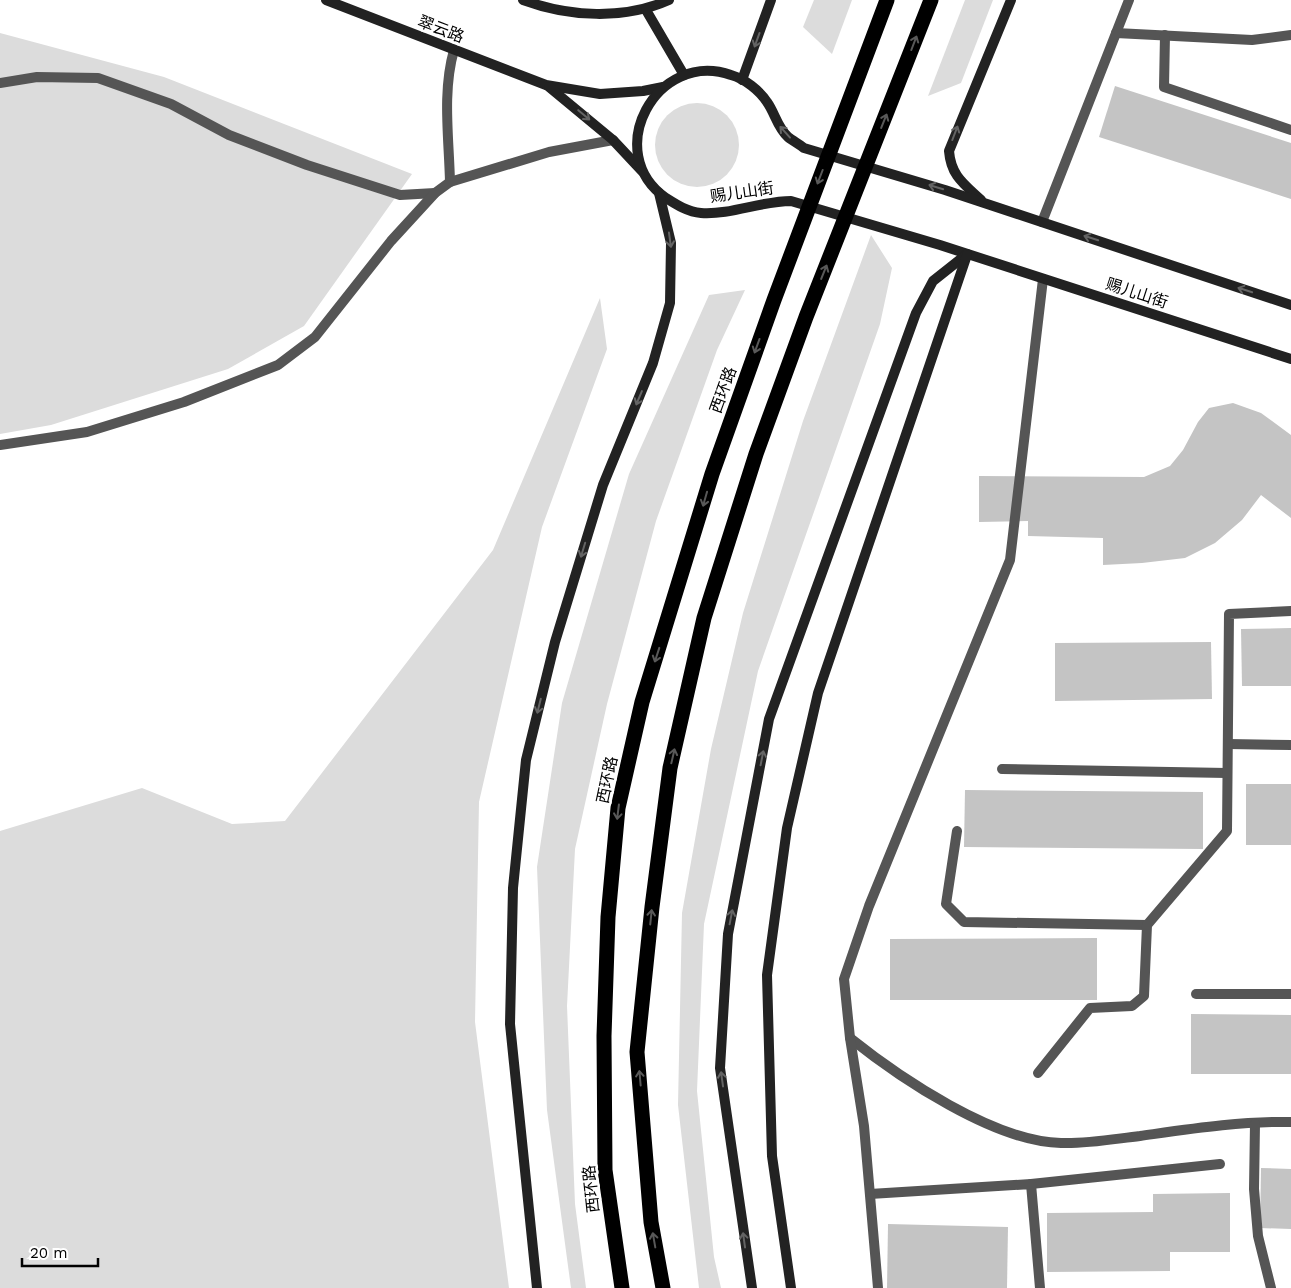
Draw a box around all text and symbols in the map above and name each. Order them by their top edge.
street label: 翠云路 [415,12,467,46]
one-way arrow [752,32,761,47]
one-way arrow [910,36,920,51]
one-way arrow [577,110,590,121]
one-way arrow [879,114,889,129]
one-way arrow [779,126,791,139]
one-way arrow [951,126,960,142]
one-way arrow [814,170,823,185]
street label: 赐儿山街 [709,178,775,206]
one-way arrow [929,182,945,192]
one-way arrow [665,232,675,248]
one-way arrow [1083,233,1099,243]
one-way arrow [819,265,829,280]
street label: 赐儿山街 [1104,274,1170,312]
one-way arrow [1237,285,1253,294]
one-way arrow [752,337,762,353]
street label: 西环路 [706,364,740,416]
one-way arrow [634,390,643,405]
one-way arrow [699,491,709,507]
one-way arrow [578,541,588,557]
one-way arrow [652,646,661,662]
one-way arrow [534,698,543,714]
one-way arrow [669,748,678,764]
one-way arrow [758,750,767,766]
street label: 西环路 [593,755,621,805]
one-way arrow [613,804,623,820]
one-way arrow [647,909,656,925]
one-way arrow [727,910,736,926]
one-way arrow [635,1071,644,1087]
one-way arrow [716,1071,726,1087]
street label: 西环路 [579,1164,603,1214]
one-way arrow [649,1232,659,1248]
one-way arrow [739,1232,749,1248]
scale bar [22,1236,99,1268]
text: 20 m [30,1244,68,1262]

